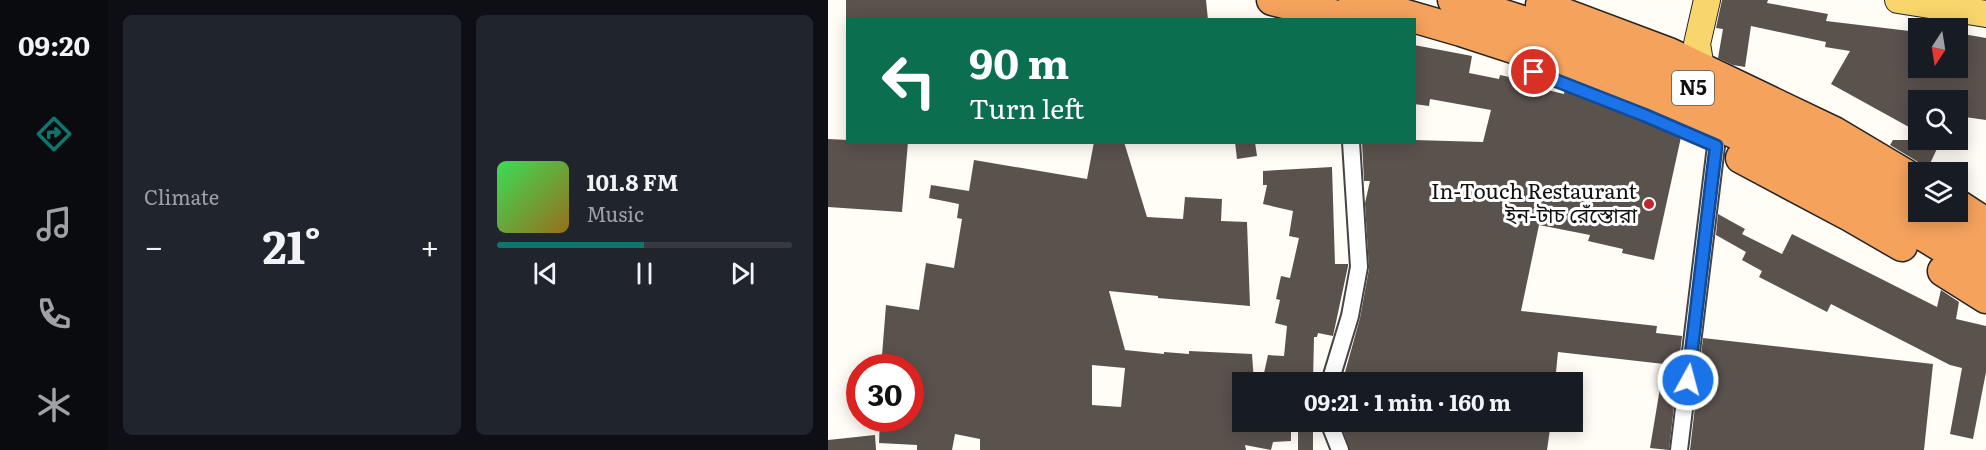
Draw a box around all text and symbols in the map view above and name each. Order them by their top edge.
north arrow [1908,18,1968,78]
map controls [1908,18,1968,222]
text: 09:20 [18,24,90,64]
text: 90 m [969,30,1069,92]
icon: left [870,42,948,120]
pin [1508,46,1559,97]
icon: arrive [1517,55,1550,88]
road number: N5 [1672,71,1714,105]
text: Turn left [969,87,1084,127]
button: search [1908,90,1968,150]
icon: directions [33,113,75,155]
button: layers [1908,162,1968,222]
text: 101.8 FM [587,165,679,198]
place label: In-Touch Restaurant ইন-টাচ রেঁস্তোরা [1431,174,1638,229]
text: Climate [144,181,219,211]
marker: In-Touch Restaurant ইন-টাচ রেঁস্তোরা [1642,197,1656,211]
text: Music [587,198,644,228]
icon: music [33,203,75,245]
text: 21° [262,211,321,278]
text: − [144,220,163,269]
text: + [420,220,439,269]
icon: previous [529,257,562,290]
icon: pause [628,257,661,290]
icon: next [726,257,759,290]
icon: phone [33,293,75,335]
position arrow [1656,348,1720,412]
speed limit sign: 30 [846,354,924,432]
icon: climate [33,384,75,426]
text: 09:21 · 1 min · 160 m [1304,385,1511,418]

